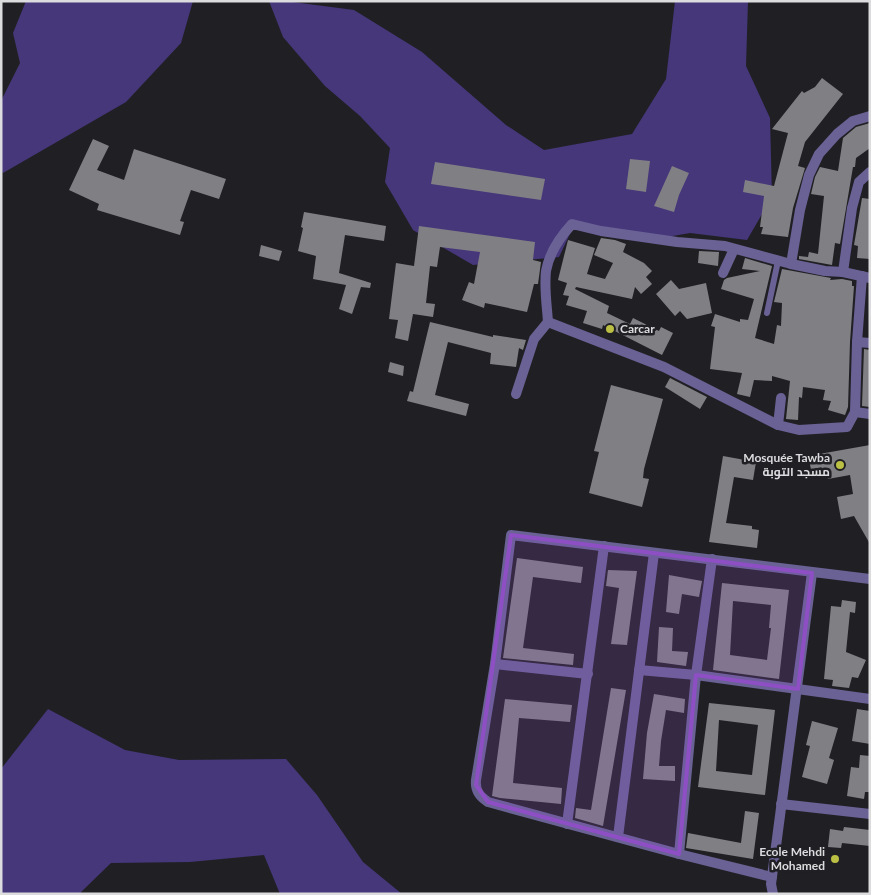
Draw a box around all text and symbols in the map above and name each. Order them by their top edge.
place label: Carcar [620,321,655,336]
marker: Carcar [604,323,616,335]
place label: Mosquée Tawba مسجد التوبة [743,450,830,480]
marker: Mosquée Tawba مسجد التوبة [834,459,846,471]
place label: Ecole Mehdi Mohamed [759,844,825,873]
marker: Ecole Mehdi Mohamed [829,853,841,865]

